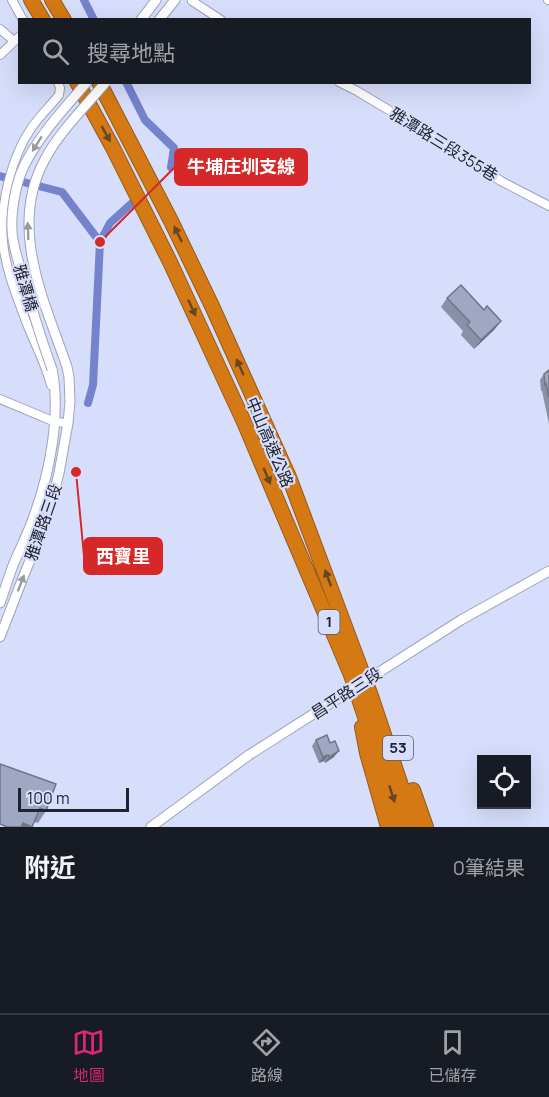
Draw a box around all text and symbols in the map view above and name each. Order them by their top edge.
search box [18,18,531,84]
icon: search [39,35,72,68]
text: 搜尋地點 [87,38,175,68]
street label: 雅潭路三段355巷 [386,102,502,186]
one-way arrow [101,126,111,143]
one-way arrow [31,136,42,152]
callout: 牛埔庄圳支線 [175,149,307,185]
text: 牛埔庄圳支線 [187,154,295,178]
one-way arrow [24,221,33,240]
one-way arrow [173,226,182,243]
street label: 雅潭橋 [9,262,43,314]
one-way arrow [187,300,197,318]
one-way arrow [235,358,244,375]
street label: 中山高速公路 [241,394,299,490]
one-way arrow [263,467,272,485]
street label: 雅潭路三段 [20,481,66,563]
callout: 西寶里 [84,538,162,574]
text: 西寶里 [96,544,150,568]
one-way arrow [322,569,332,587]
one-way arrow [16,573,26,591]
road number: 1 [318,610,340,634]
street label: 昌平路三段 [306,662,386,724]
road number: 53 [383,736,413,760]
map controls [477,755,531,809]
button: locate [477,755,531,809]
scale bar [18,785,129,812]
one-way arrow [388,785,397,803]
text: 100 m [27,787,70,809]
text: 附近 [24,849,76,885]
text: 0筆結果 [453,854,525,881]
tab: 地圖 [72,1026,105,1086]
tab: 路線 [250,1026,283,1086]
tab: 已儲存 [428,1026,476,1086]

